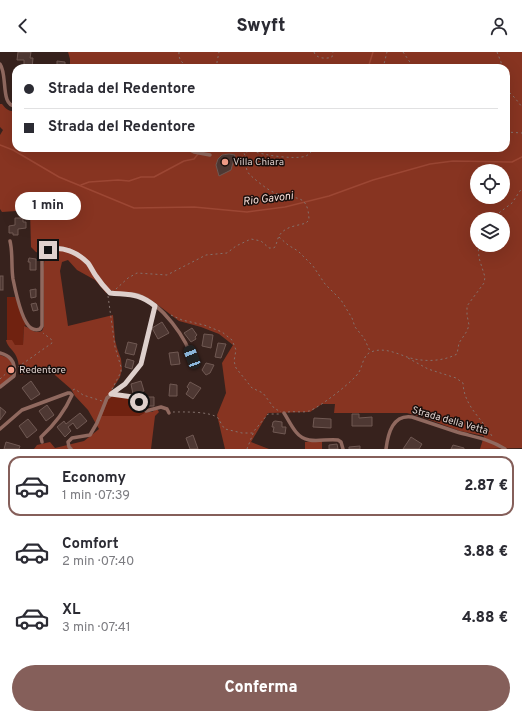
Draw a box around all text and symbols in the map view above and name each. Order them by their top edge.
icon: back [12,15,34,37]
text: Swyft [237,15,285,38]
icon: person [488,15,510,37]
text: Strada del Redentore [48,80,195,99]
text: Strada del Redentore [48,118,195,137]
place label: Villa Chiara [233,156,284,169]
marker: Villa Chiara [220,157,230,167]
map controls [470,164,510,252]
button: locate [470,164,510,204]
water label: Rio Gavoni [242,189,295,209]
callout: 1 min [15,192,81,220]
text: 1 min [32,198,64,214]
button: layers [470,212,510,252]
route end [39,241,57,259]
car [182,344,202,370]
place label: Redentore [19,364,66,377]
marker: Redentore [6,365,16,375]
route start [130,393,148,411]
street label: Strada della Vetta [410,404,490,438]
icon: car [14,468,50,504]
text: Economy [62,469,126,488]
text: 2.87 € [464,477,508,496]
text: 1 min · 07:39 [62,488,130,504]
icon: car [14,534,50,570]
text: Comfort [62,535,119,554]
text: 3.88 € [463,543,508,562]
text: 2 min · 07:40 [62,554,134,570]
icon: car [14,600,50,636]
text: XL [62,601,80,620]
text: 4.88 € [462,609,508,628]
text: 3 min · 07:41 [62,620,131,636]
button: Conferma [12,665,510,711]

